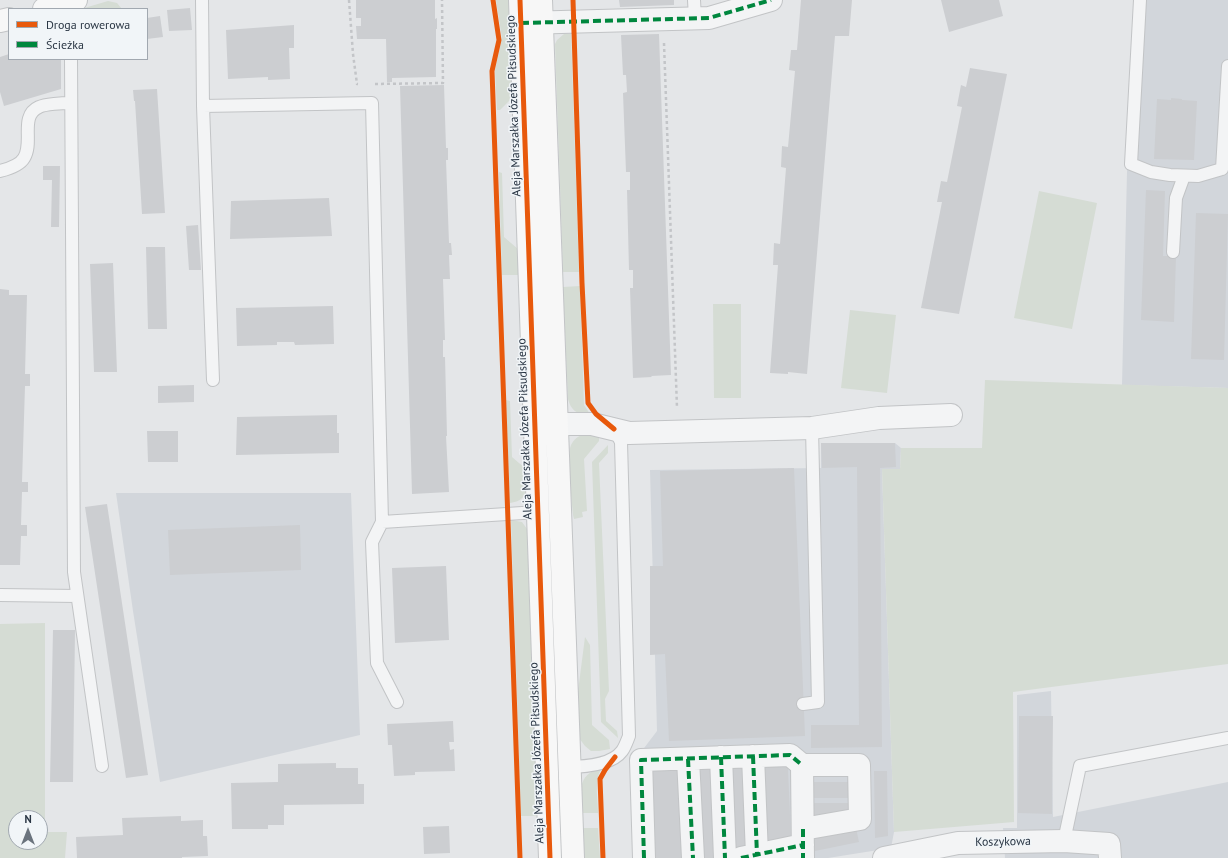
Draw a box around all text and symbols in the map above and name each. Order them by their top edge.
legend [8,8,148,60]
street label: Aleja Marszałka Józefa Piłsudskiego [504,15,524,197]
text: Droga rowerowa [46,17,130,32]
text: Ścieżka [46,37,84,52]
street label: Aleja Marszałka Józefa Piłsudskiego [515,338,535,520]
street label: Aleja Marszałka Józefa Piłsudskiego [527,662,547,844]
north arrow [8,810,48,850]
text: N [24,812,32,826]
street label: Koszykowa [975,834,1031,850]

